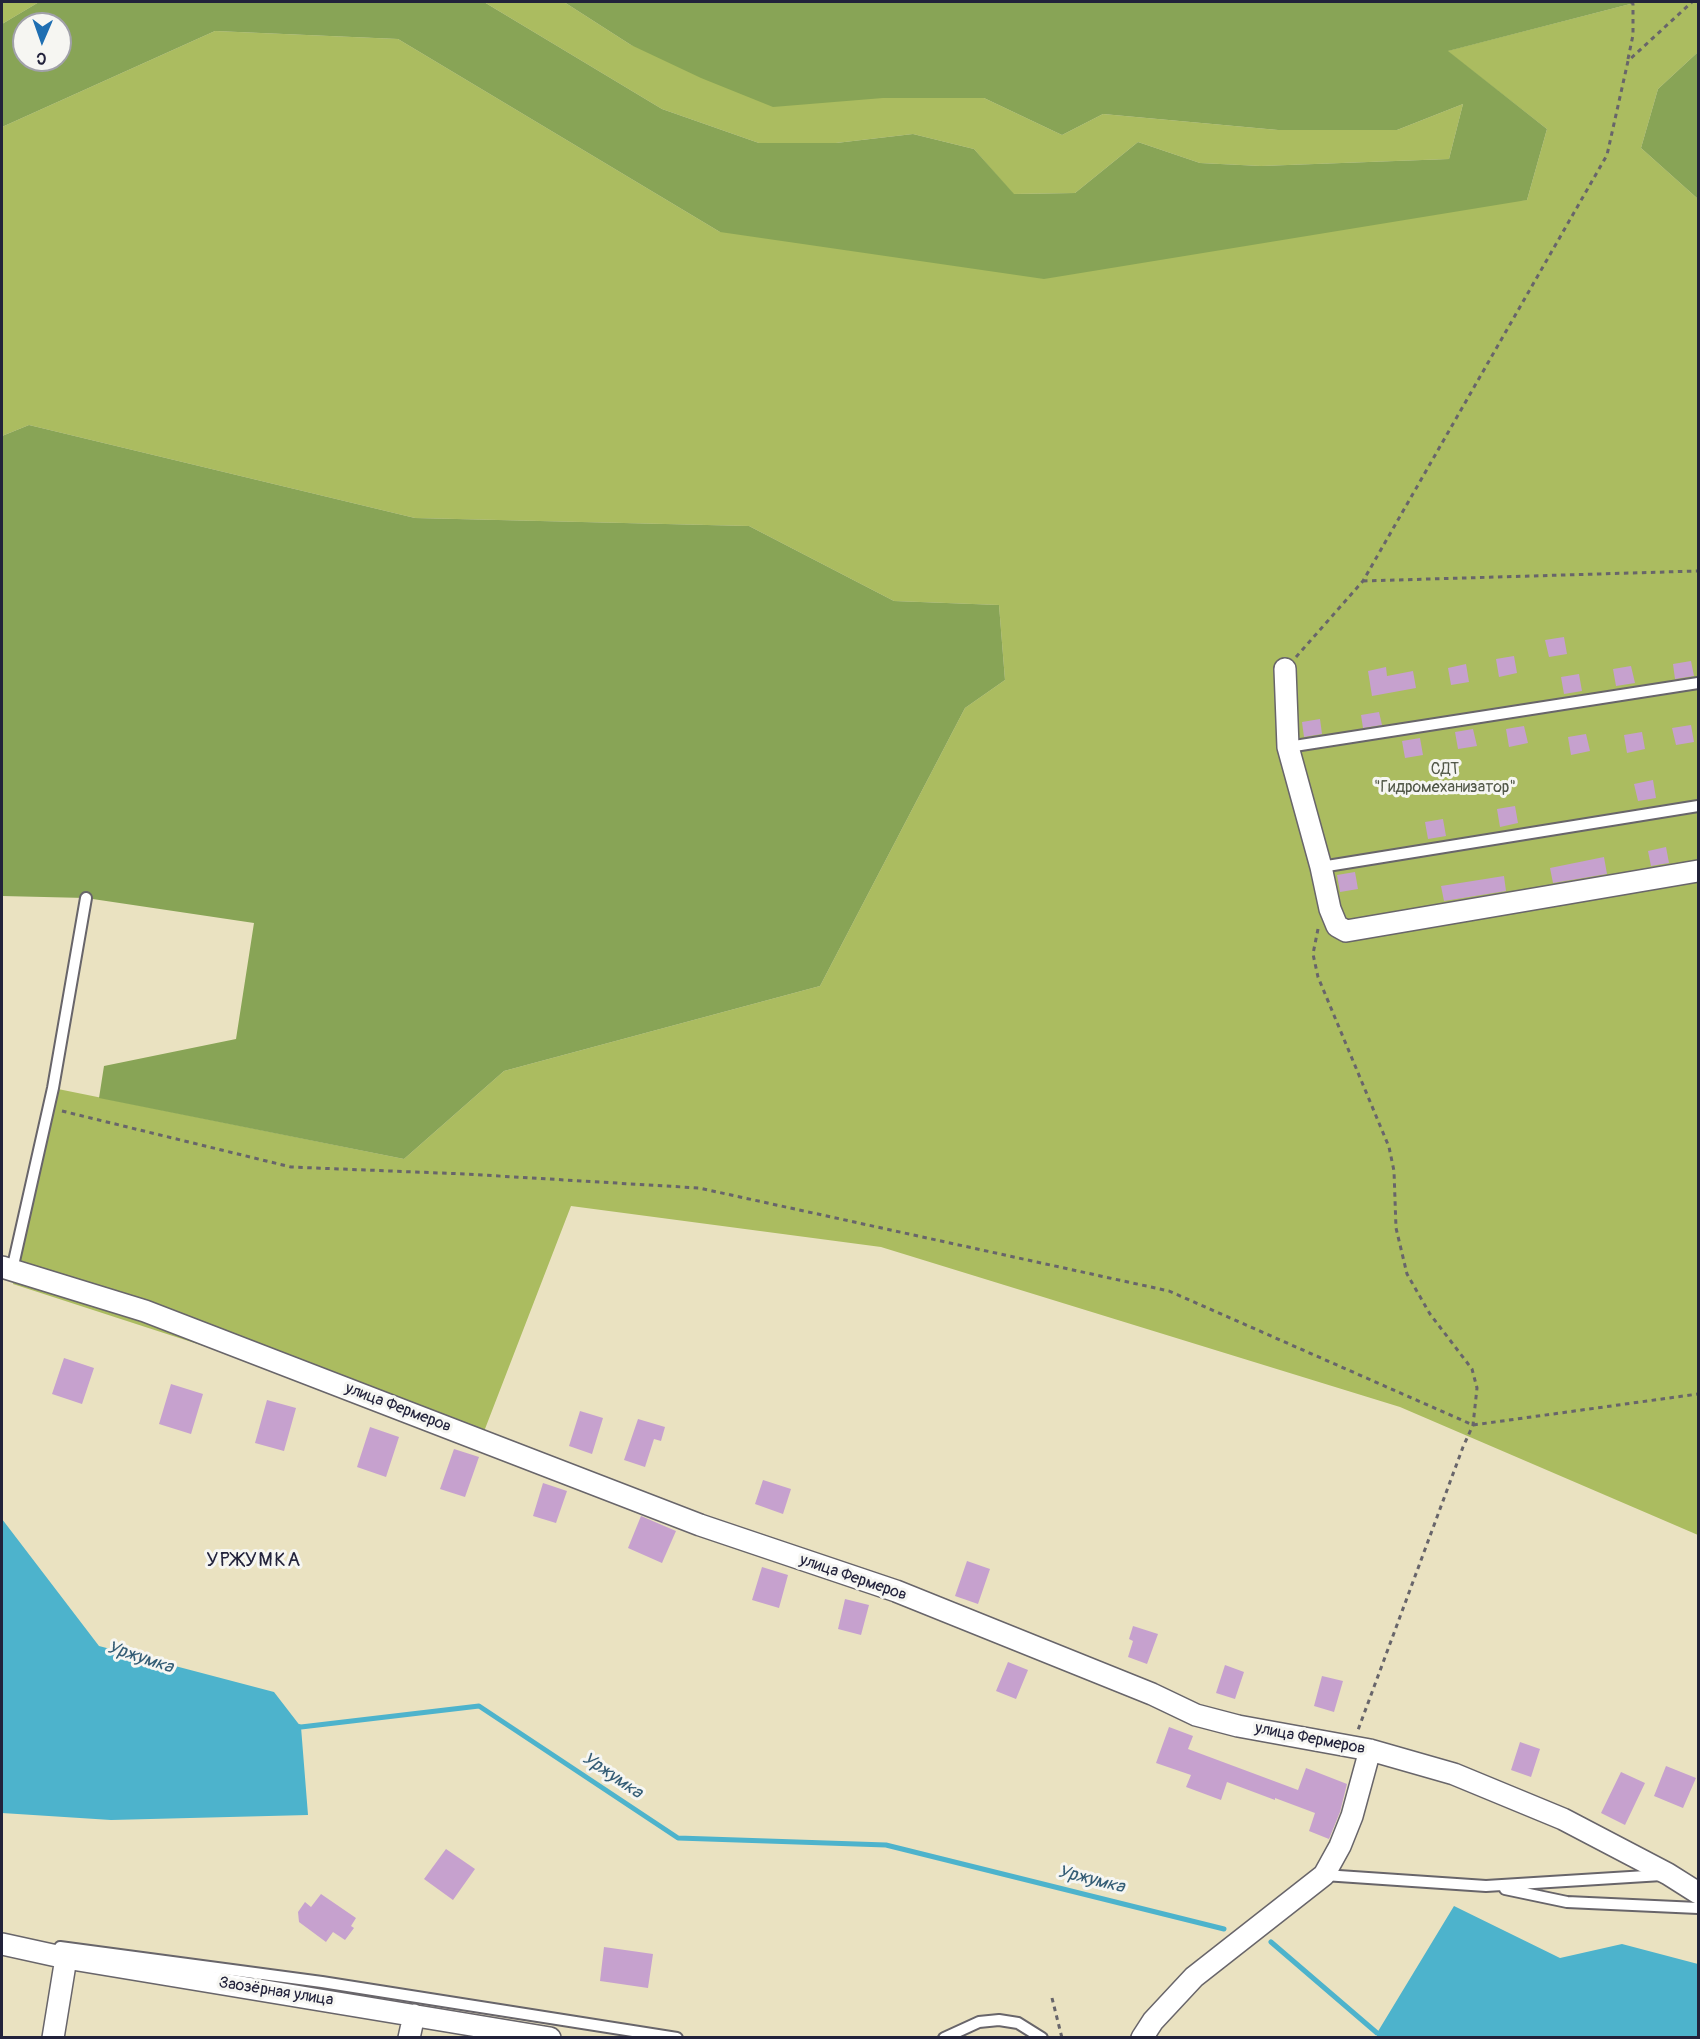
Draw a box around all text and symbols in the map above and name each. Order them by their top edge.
north arrow [12,12,72,72]
text: С [36,48,47,68]
park label: СДТ "Гидромеханизатор" [1374,760,1516,798]
street label: улица Фермеров [342,1379,454,1437]
district label: УРЖУМКА [206,1549,302,1573]
street label: улица Фермеров [797,1551,909,1605]
water label: Уржумка [104,1637,176,1679]
street label: улица Фермеров [1253,1719,1367,1759]
water label: Уржумка [578,1748,646,1804]
water label: Уржумка [1055,1861,1127,1899]
street label: Заозёрная улица [217,1973,335,2011]

